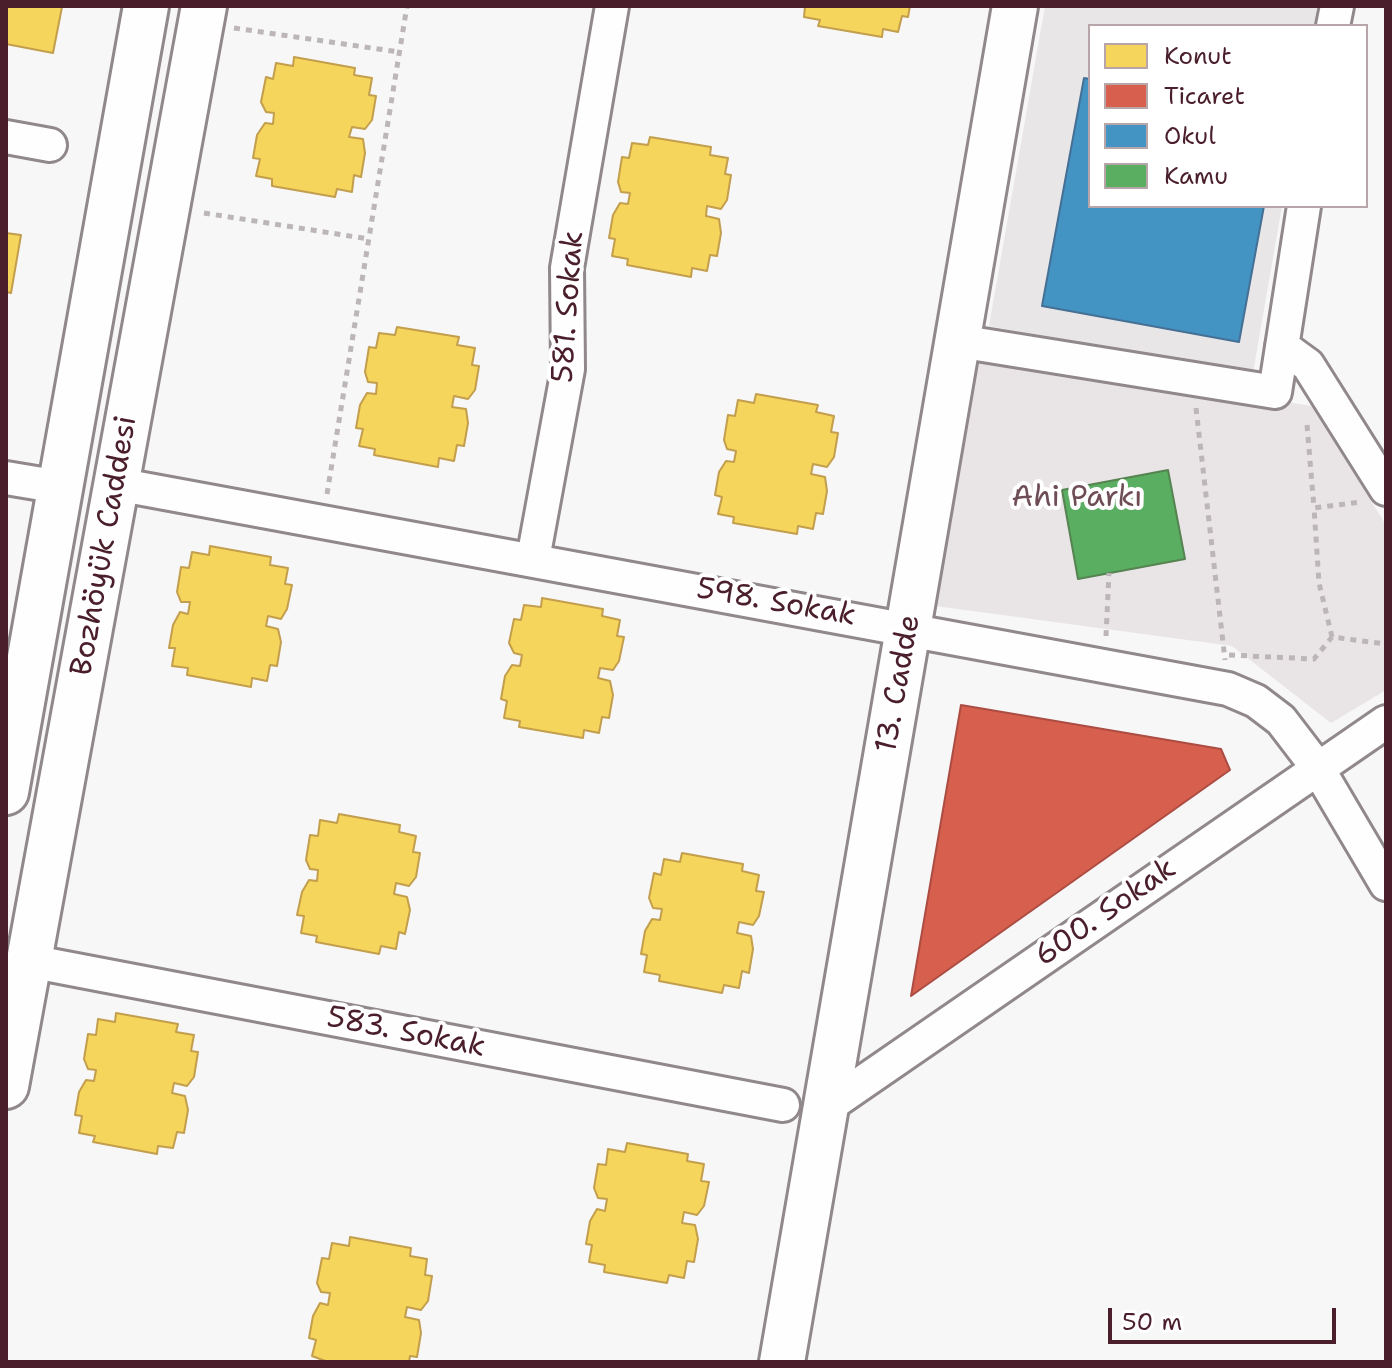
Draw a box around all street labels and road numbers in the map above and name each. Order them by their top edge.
street label: 581. Sokak [546,230,592,384]
street label: Bozhöyük Caddesi [64,413,146,679]
street label: 598. Sokak [694,571,858,635]
street label: 13. Cadde [869,612,929,756]
street label: 600. Sokak [1028,851,1184,975]
street label: 583. Sokak [324,1000,488,1066]

